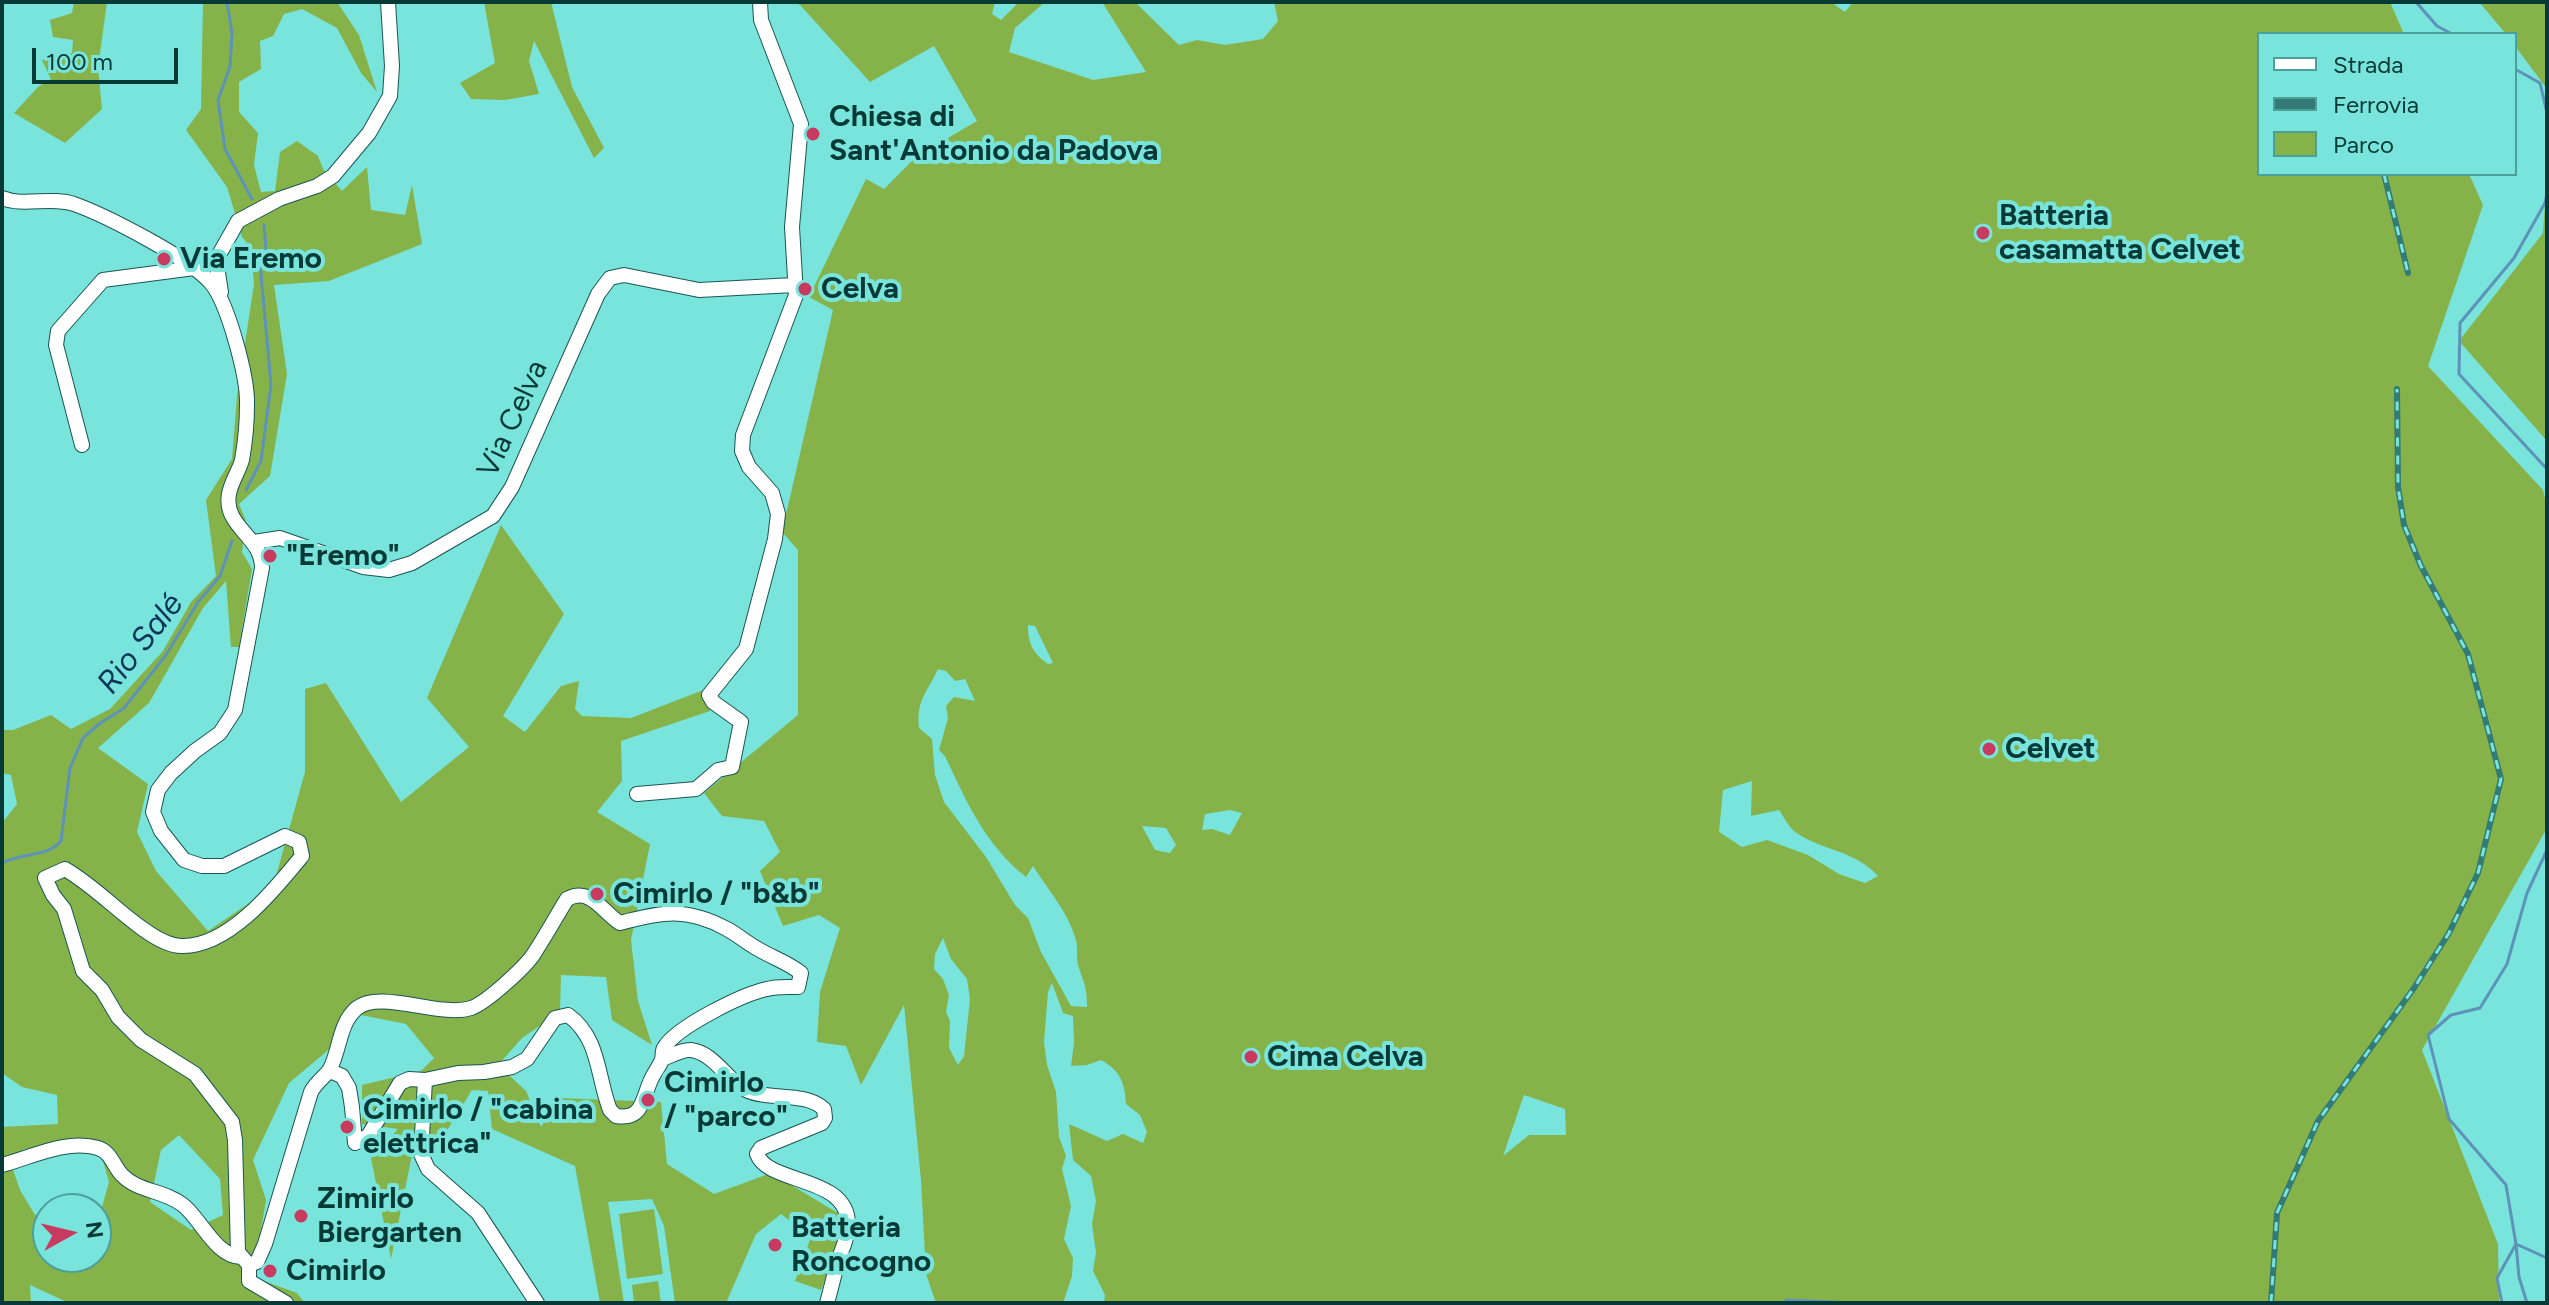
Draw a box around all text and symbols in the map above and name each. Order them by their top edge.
scale bar [36,32,182,82]
legend [2257,32,2517,176]
text: 100 m [46,47,113,76]
text: Strada [2333,50,2403,79]
text: Ferrovia [2333,90,2419,119]
place label: Chiesa di Sant'Antonio da Padova [829,99,1158,170]
marker: Chiesa di Sant'Antonio da Padova [804,125,822,143]
text: Parco [2333,130,2394,159]
place label: Batteria casamatta Celvet [1999,198,2241,268]
marker: Batteria casamatta Celvet [1974,224,1992,242]
place label: Via Eremo [180,241,322,277]
marker: Via Eremo [155,250,173,268]
place label: Celva [821,271,899,307]
marker: Celva [796,280,814,298]
street label: Via Celva [470,354,556,484]
place label: "Eremo" [286,538,400,574]
marker: "Eremo" [261,547,279,565]
water label: Rio Salé [90,586,192,702]
place label: Celvet [2005,731,2096,767]
marker: Celvet [1980,740,1998,758]
place label: Cimirlo / "b&b" [613,876,820,912]
marker: Cimirlo / "b&b" [588,885,606,903]
place label: Cima Celva [1267,1039,1424,1075]
marker: Cima Celva [1242,1048,1260,1066]
place label: Cimirlo / "parco" [664,1065,788,1136]
marker: Cimirlo / "parco" [639,1091,657,1109]
place label: Cimirlo / "cabina elettrica" [363,1092,594,1162]
marker: Cimirlo / "cabina elettrica" [338,1118,356,1136]
place label: Zimirlo Biergarten [317,1181,462,1252]
north arrow [32,1193,112,1273]
marker: Zimirlo Biergarten [292,1207,310,1225]
place label: Batteria Roncogno [791,1210,931,1280]
text: N [80,1220,109,1240]
marker: Batteria Roncogno [766,1236,784,1254]
place label: Cimirlo [286,1253,386,1289]
marker: Cimirlo [261,1262,279,1280]

